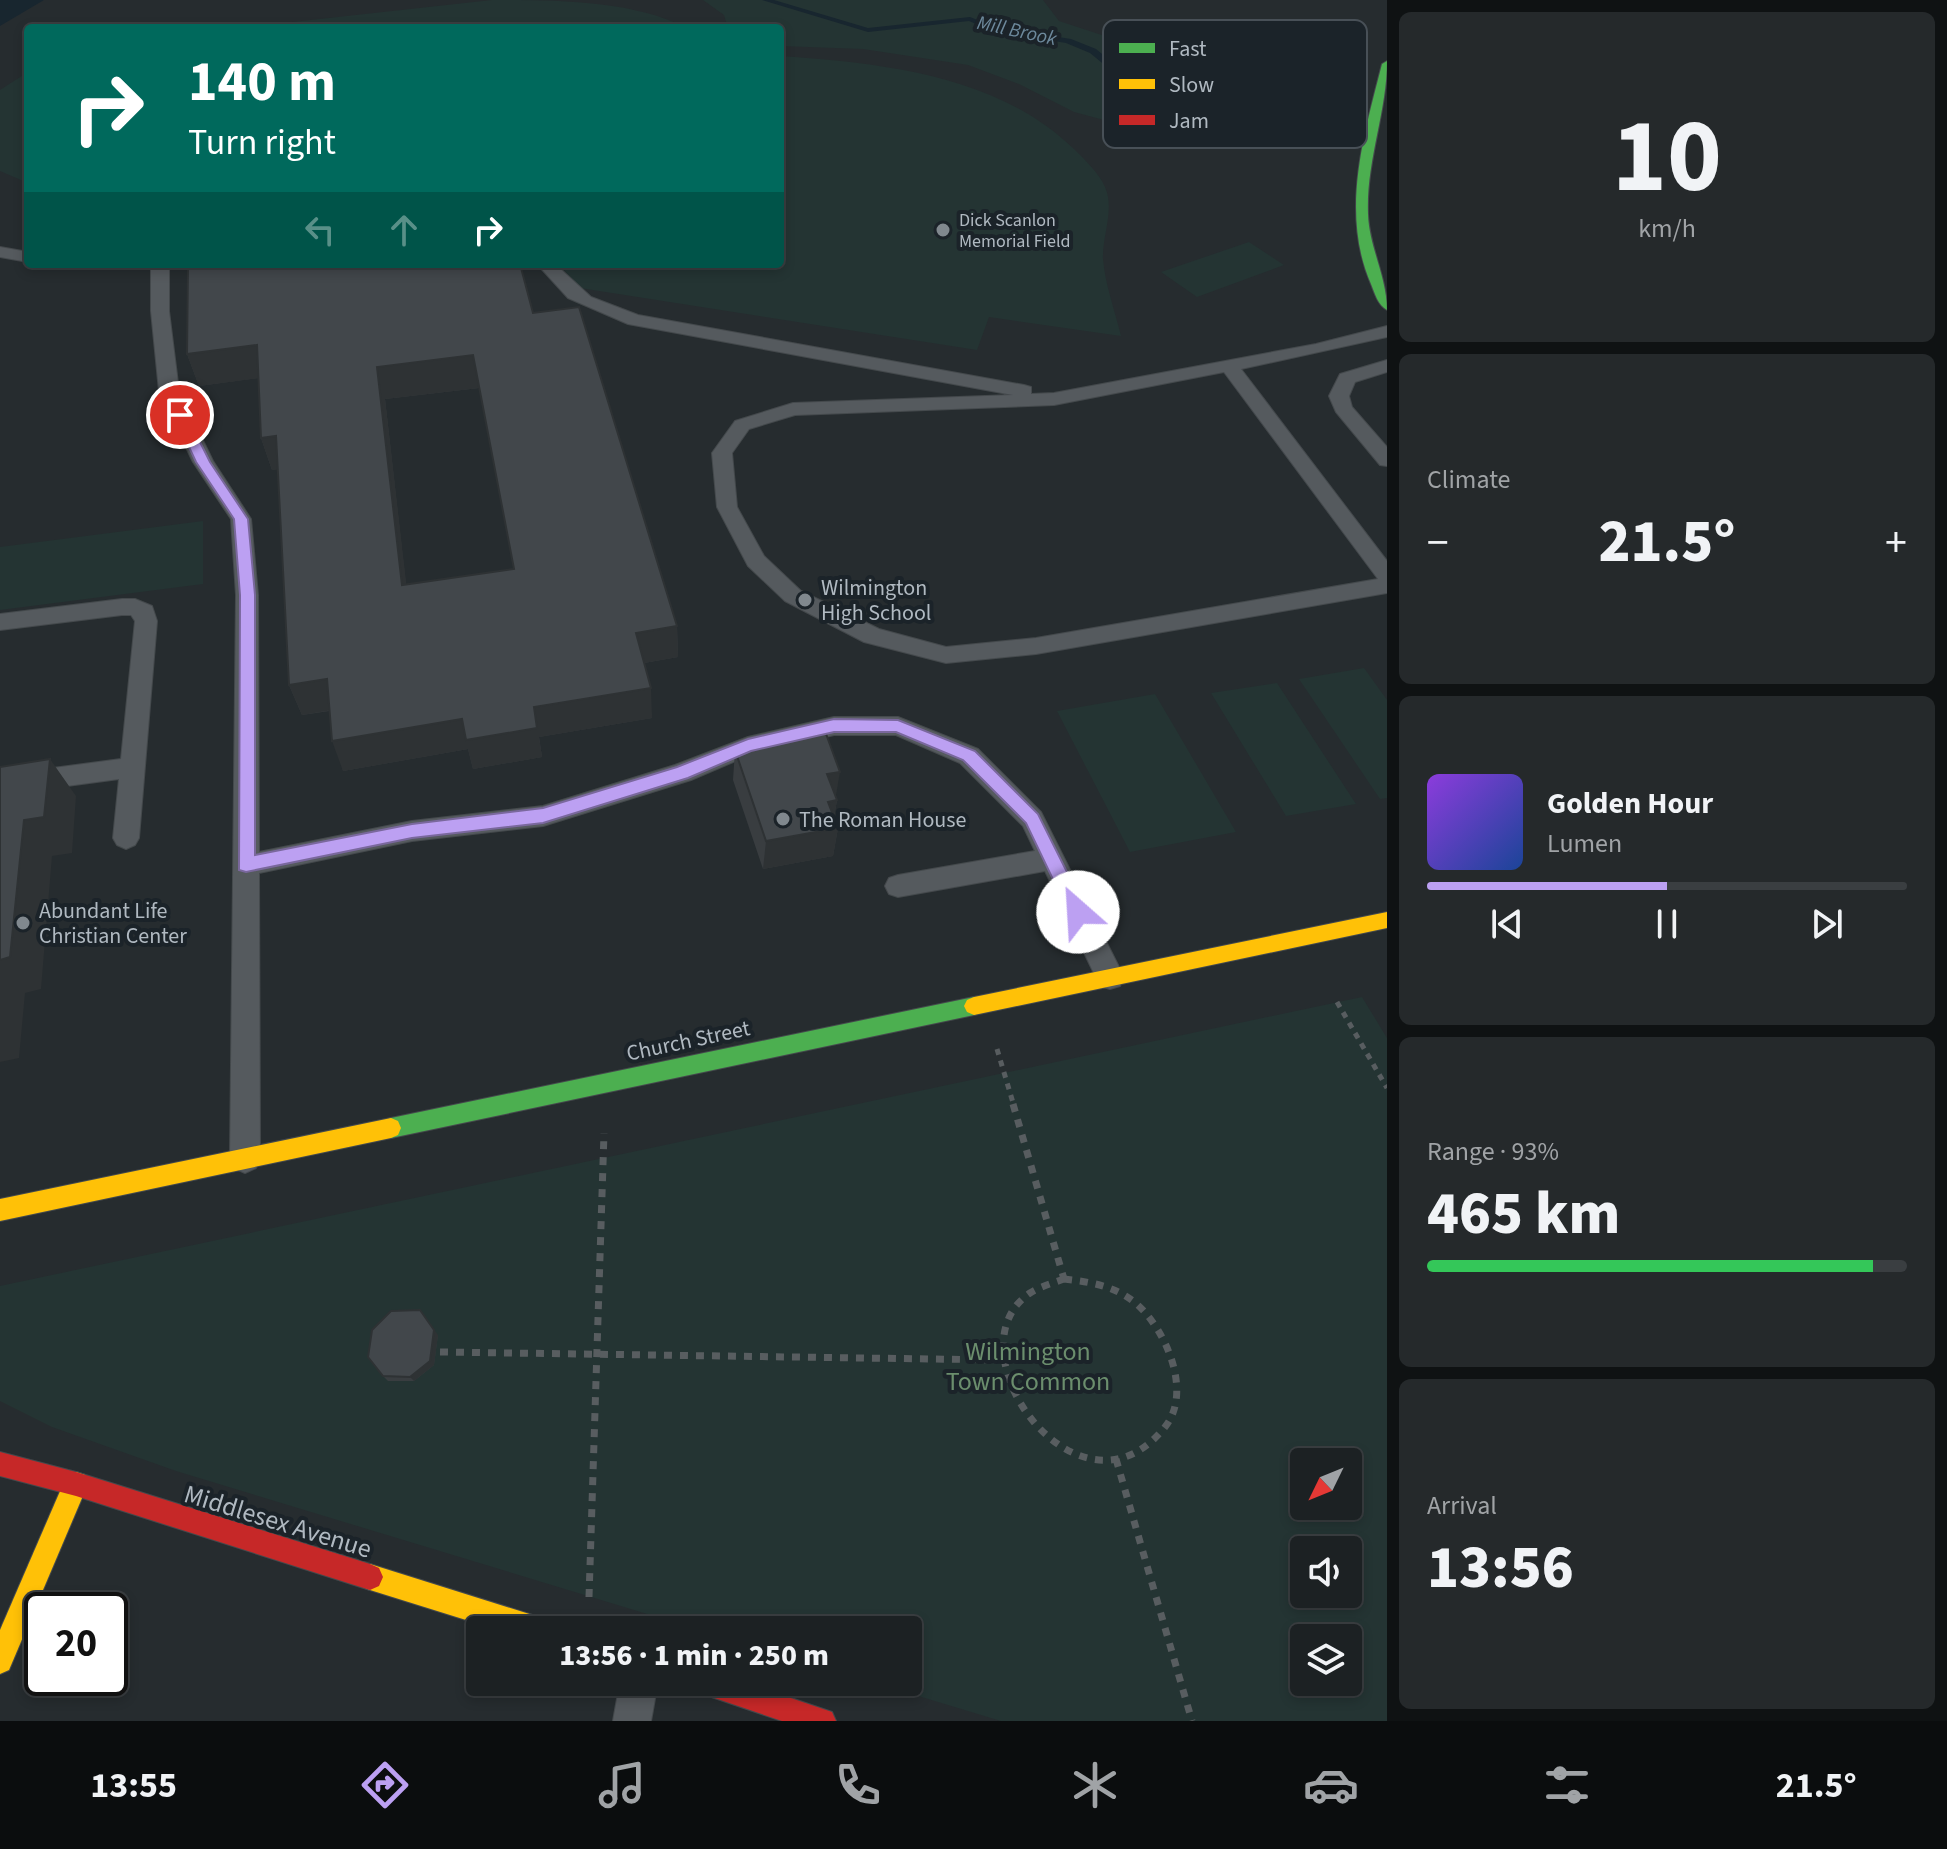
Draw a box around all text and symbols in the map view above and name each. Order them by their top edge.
water label: Mill Brook [974,9,1060,53]
legend [1103,20,1367,148]
text: Fast [1169,33,1207,65]
text: 140 m [188,43,336,122]
icon: right [56,56,160,160]
text: Slow [1169,69,1214,101]
text: 10 [1612,84,1722,232]
text: Jam [1169,105,1209,137]
text: Turn right [188,117,336,168]
icon: left [298,208,342,252]
icon: ahead [382,208,426,252]
icon: right [466,208,510,252]
place label: Dick Scanlon Memorial Field [959,208,1070,254]
text: km/h [1638,210,1696,247]
marker: Dick Scanlon Memorial Field [934,221,952,239]
pin [146,381,214,449]
icon: arrive [158,393,202,437]
text: Climate [1427,461,1511,498]
text: 21.5° [1599,500,1735,585]
text: − [1427,512,1449,575]
text: + [1885,512,1907,575]
place label: Wilmington High School [821,572,931,629]
marker: Wilmington High School [796,591,814,609]
text: Golden Hour [1547,782,1713,825]
place label: The Roman House [799,804,967,836]
marker: The Roman House [774,810,792,828]
text: Lumen [1547,825,1622,862]
position arrow [1036,870,1120,954]
place label: Abundant Life Christian Center [39,895,187,952]
icon: previous [1485,902,1529,946]
icon: pause [1645,902,1689,946]
icon: next [1805,902,1849,946]
marker: Abundant Life Christian Center [14,914,32,932]
street label: Church Street [624,1012,753,1070]
text: Range · 93% [1427,1133,1559,1170]
text: 465 km [1427,1172,1620,1257]
park label: Wilmington Town Common [946,1333,1110,1400]
north arrow [1290,1448,1362,1520]
map controls [1290,1448,1362,1696]
street label: Middlesex Avenue [180,1475,376,1568]
text: Arrival [1427,1487,1497,1524]
text: 13:56 [1427,1526,1574,1611]
button: sound [1290,1536,1362,1608]
speed limit sign: 20 [24,1592,128,1696]
button: layers [1290,1624,1362,1696]
text: 13:56 · 1 min · 250 m [559,1634,829,1677]
icon: directions [357,1757,413,1813]
icon: music [594,1757,650,1813]
icon: phone [830,1757,886,1813]
icon: climate [1067,1757,1123,1813]
icon: car [1303,1757,1359,1813]
icon: filters [1539,1757,1595,1813]
text: 13:55 [90,1760,177,1811]
text: 21.5° [1776,1760,1857,1811]

